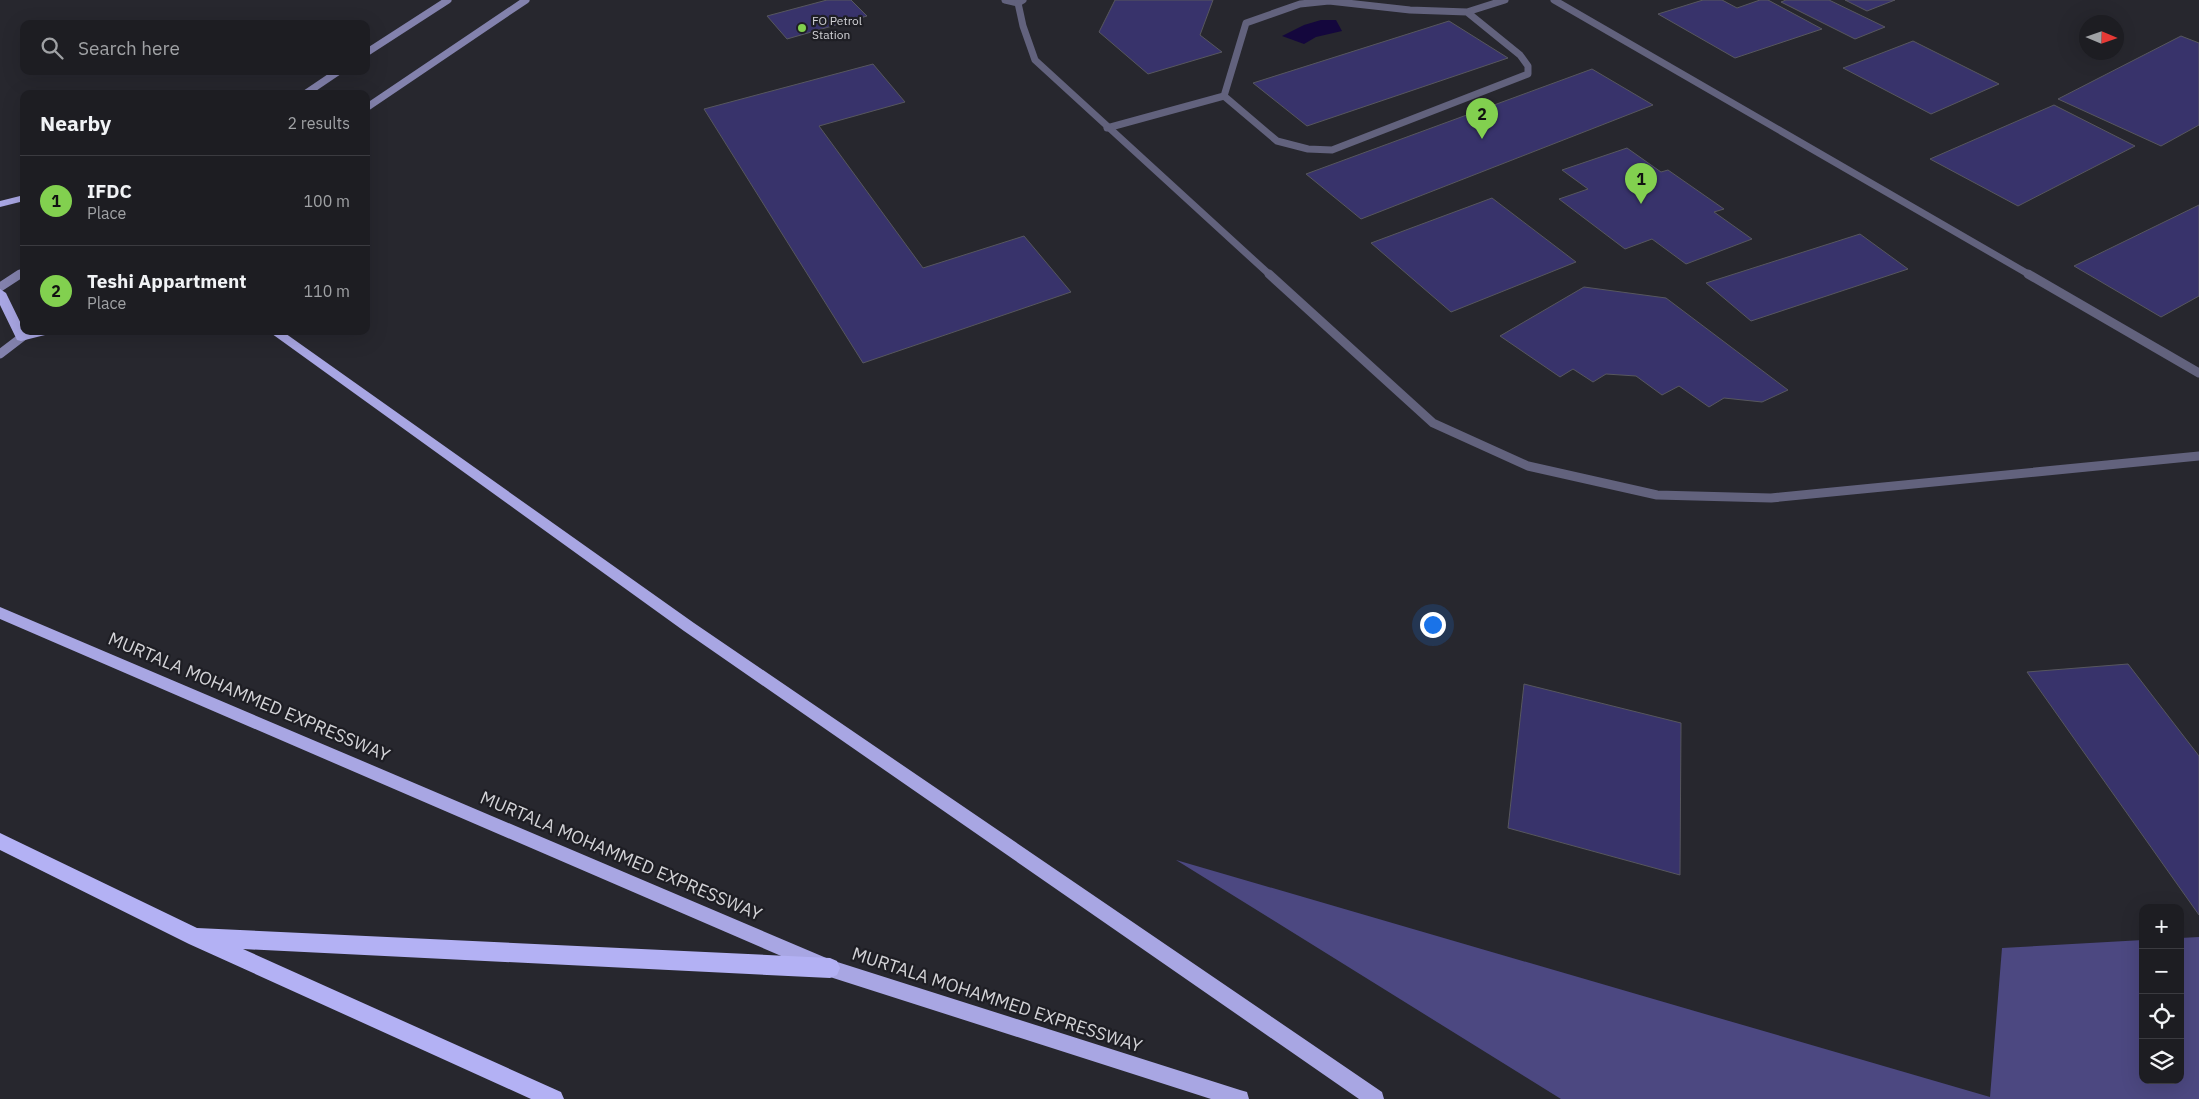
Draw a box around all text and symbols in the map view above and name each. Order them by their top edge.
place label: FO Petrol Station [812,13,862,42]
north arrow [2079,15,2124,60]
search box [20,20,370,75]
marker: FO Petrol Station [796,22,808,34]
icon: search [38,34,66,62]
text: Search here [78,36,180,60]
pin: 2 [1466,98,1498,139]
text: Nearby [40,109,111,137]
text: 2 results [287,113,350,133]
pin: 1 [1625,163,1657,204]
text: IFDC [87,179,132,203]
text: 1 [51,191,61,211]
text: 100 m [303,191,350,211]
text: Place [87,203,126,223]
text: Teshi Appartment [87,269,247,293]
text: 2 [51,281,61,301]
text: 110 m [303,281,350,301]
text: Place [87,293,126,313]
your location [1420,612,1446,638]
street label: MURTALA MOHAMMED EXPRESSWAY [105,627,394,767]
street label: MURTALA MOHAMMED EXPRESSWAY [477,786,766,926]
map controls [2139,904,2184,1084]
button: + [2139,904,2184,949]
street label: MURTALA MOHAMMED EXPRESSWAY [849,942,1145,1058]
button: − [2139,949,2184,994]
button: locate [2139,994,2184,1039]
button: layers [2139,1039,2184,1084]

